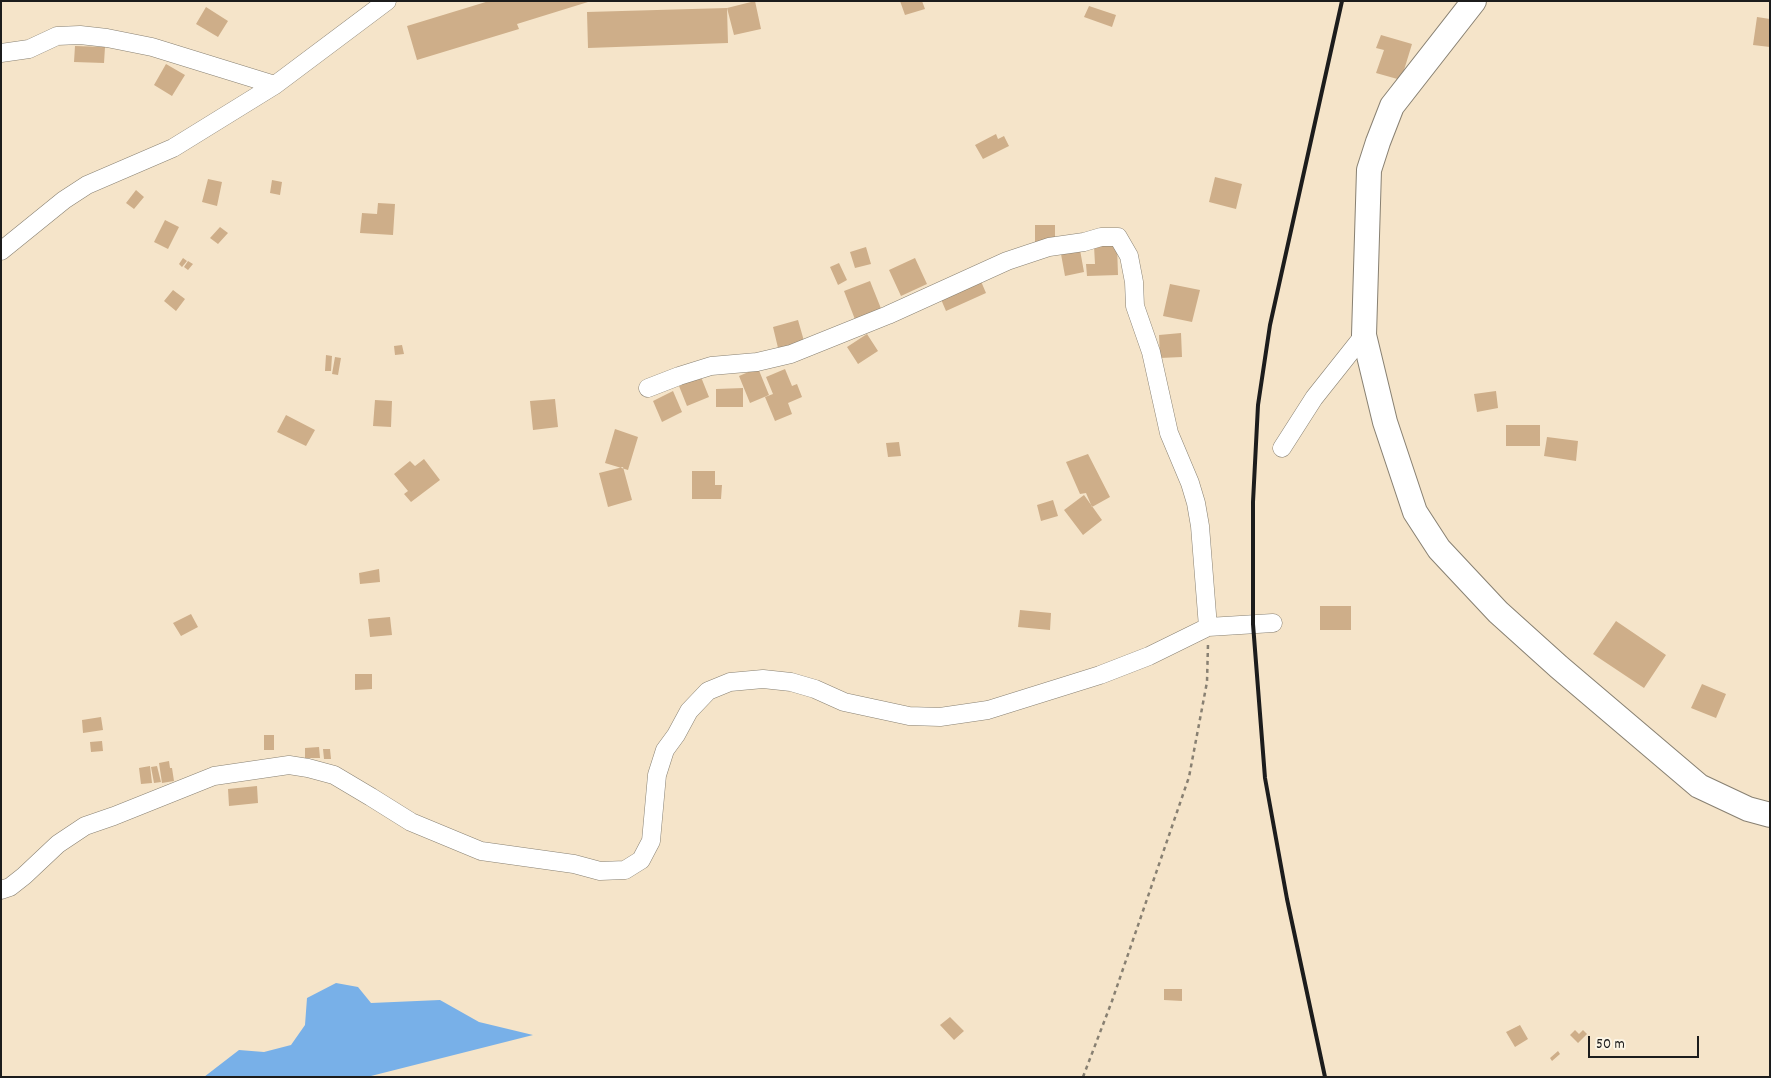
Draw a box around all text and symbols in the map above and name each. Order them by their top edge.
scale bar [1591,1026,1702,1058]
text: 50 m [1596,1034,1625,1056]

